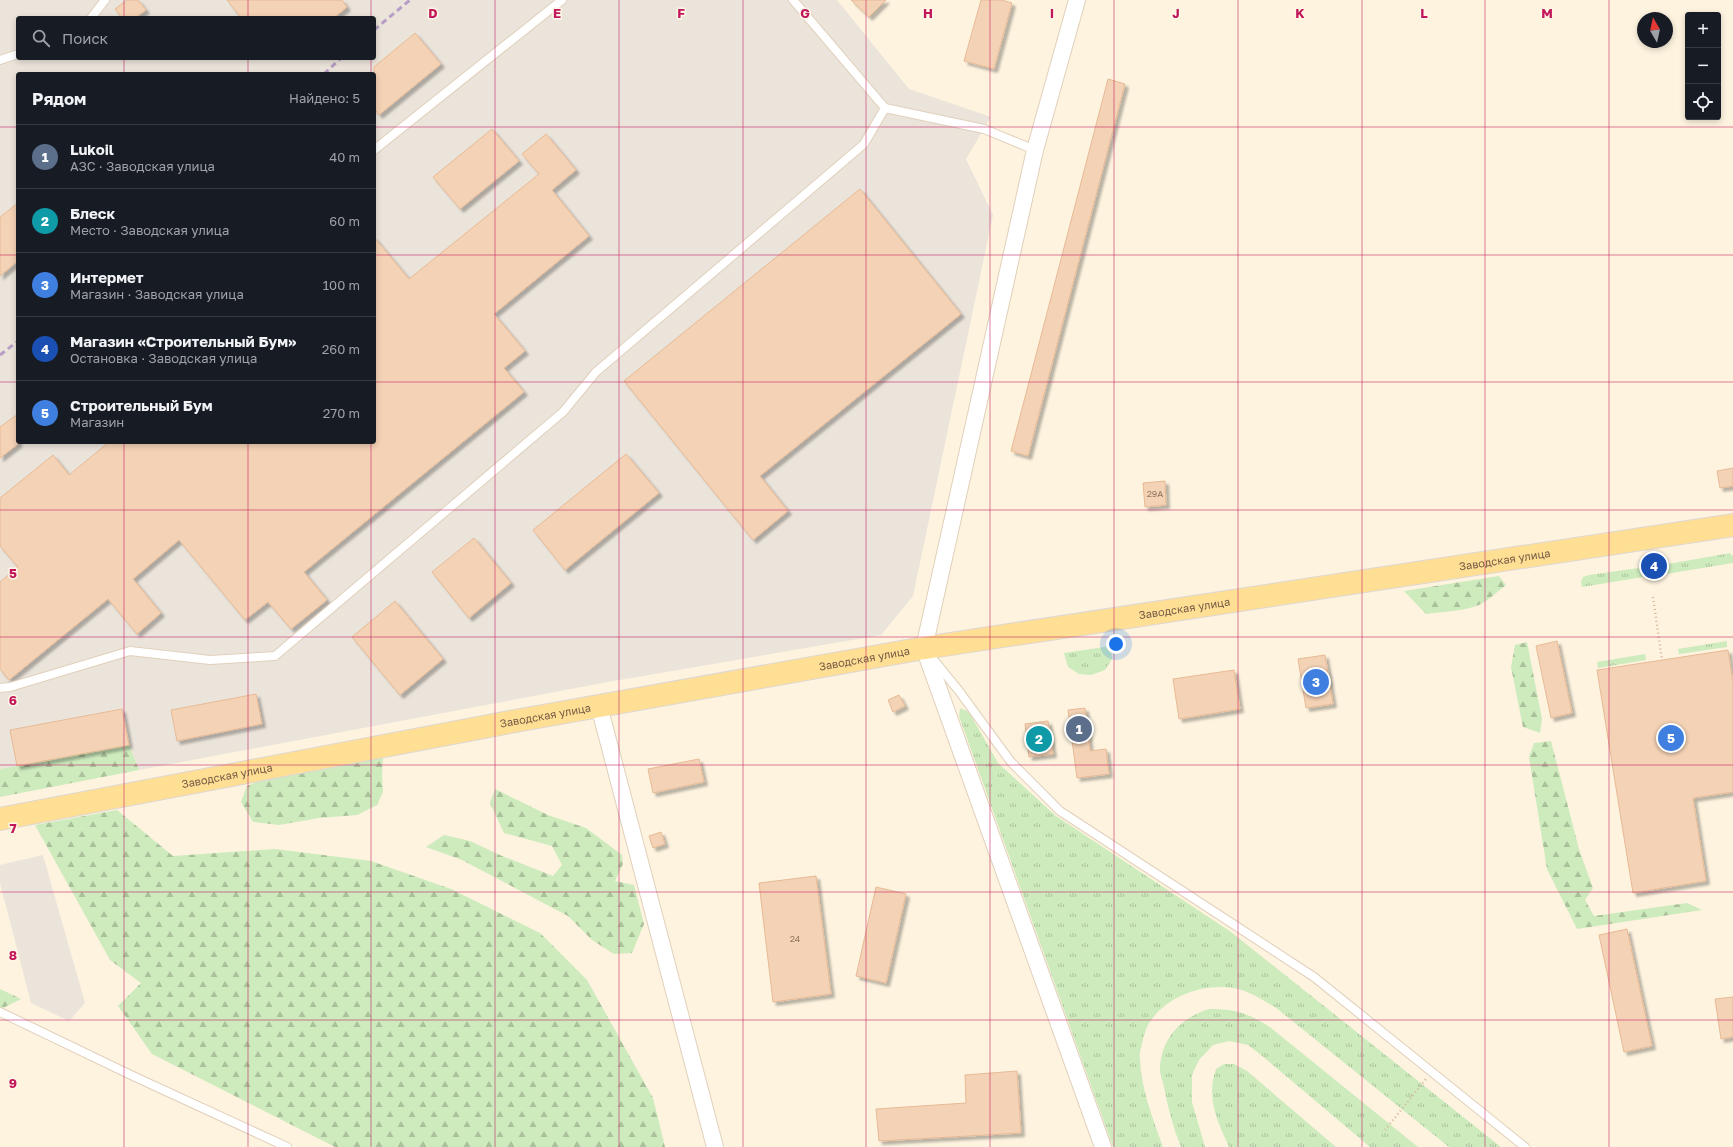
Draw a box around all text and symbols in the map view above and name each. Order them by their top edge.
text: D [428,5,438,21]
text: E [553,5,561,21]
text: F [677,5,685,21]
text: G [800,5,810,21]
text: H [923,5,933,21]
text: I [1050,5,1054,21]
text: J [1172,5,1180,21]
text: K [1295,5,1305,21]
text: L [1420,5,1428,21]
text: M [1541,5,1553,21]
north arrow [1637,12,1673,48]
map controls [1685,12,1721,120]
button: + [1685,12,1721,48]
search box [16,16,376,60]
icon: search [30,27,52,49]
text: Поиск [62,29,108,47]
button: − [1685,48,1721,84]
button: locate [1685,84,1721,120]
text: Рядом [32,88,86,109]
text: Найдено: 5 [289,90,360,106]
text: Lukoil [70,140,114,158]
text: 1 [42,149,48,165]
text: 40 m [329,149,360,165]
text: АЗС · Заводская улица [70,158,215,174]
text: Блеск [70,204,115,222]
text: 2 [41,213,49,229]
text: 60 m [329,213,360,229]
text: Место · Заводская улица [70,222,229,238]
text: Интермет [70,268,144,286]
text: 3 [41,277,49,293]
text: 100 m [323,277,360,293]
text: Магазин · Заводская улица [70,286,244,302]
text: Магазин «Строительный Бум» [70,332,296,350]
text: 4 [41,341,49,357]
text: 260 m [322,341,360,357]
text: Остановка · Заводская улица [70,350,257,366]
text: Строительный Бум [70,396,212,414]
text: 5 [41,405,49,421]
text: 270 m [323,405,360,421]
text: Магазин [70,414,124,430]
house number: 29А [1147,488,1163,499]
street label: Заводская улица [1458,546,1551,573]
pin: 4 [1641,551,1667,581]
text: 5 [9,565,17,581]
street label: Заводская улица [1138,595,1231,621]
your location [1106,634,1126,654]
street label: Заводская улица [818,644,911,673]
pin: 3 [1303,667,1329,697]
text: 6 [9,692,17,708]
street label: Заводская улица [499,701,592,730]
pin: 1 [1066,714,1092,744]
pin: 5 [1658,723,1684,753]
pin: 2 [1026,724,1052,754]
street label: Заводская улица [180,760,273,790]
text: 7 [9,820,17,836]
house number: 24 [790,933,801,944]
text: 8 [9,947,17,963]
text: 9 [9,1075,17,1091]

